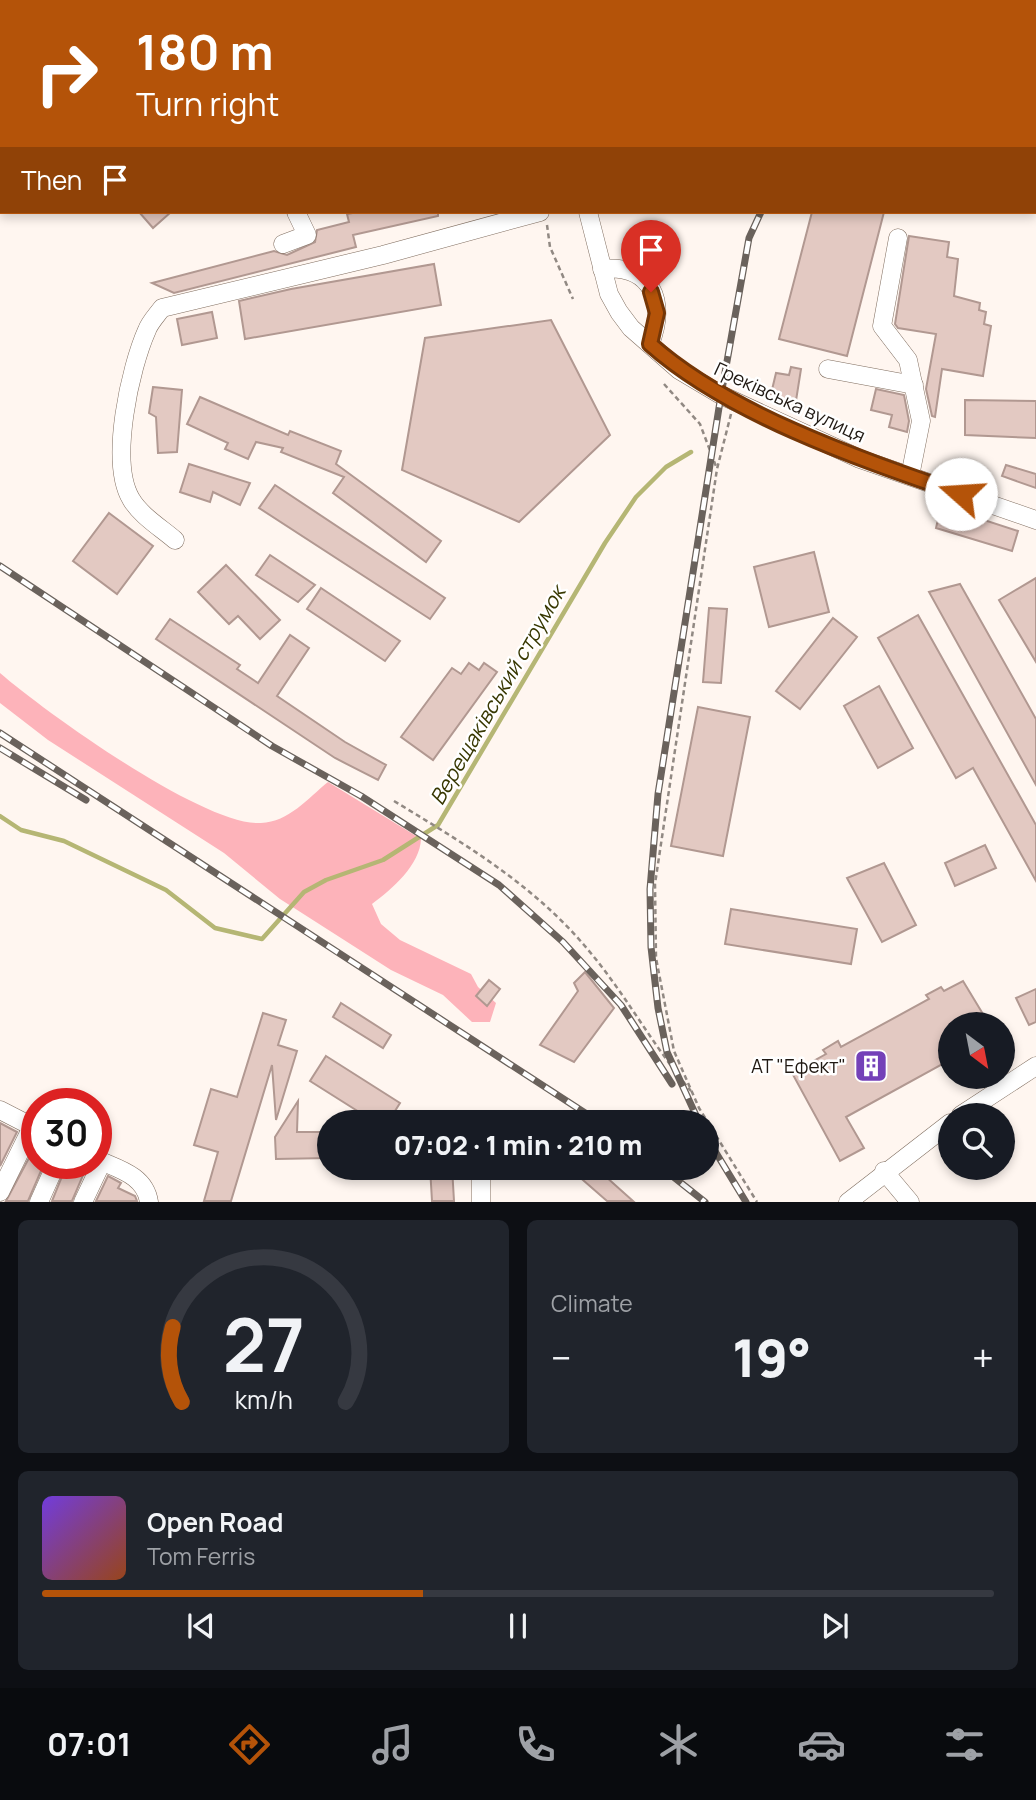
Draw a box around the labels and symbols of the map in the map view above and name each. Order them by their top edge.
pin [621,220,681,292]
street label: Греківська вулиця [710,356,870,448]
position arrow [924,457,998,531]
water label: Верещаківський струмок [423,578,572,809]
north arrow [938,1012,1015,1088]
building icon: АТ "Ефект" [852,1047,890,1085]
place label: АТ "Ефект" [751,1053,846,1079]
speed limit sign: 30 [21,1088,112,1179]

